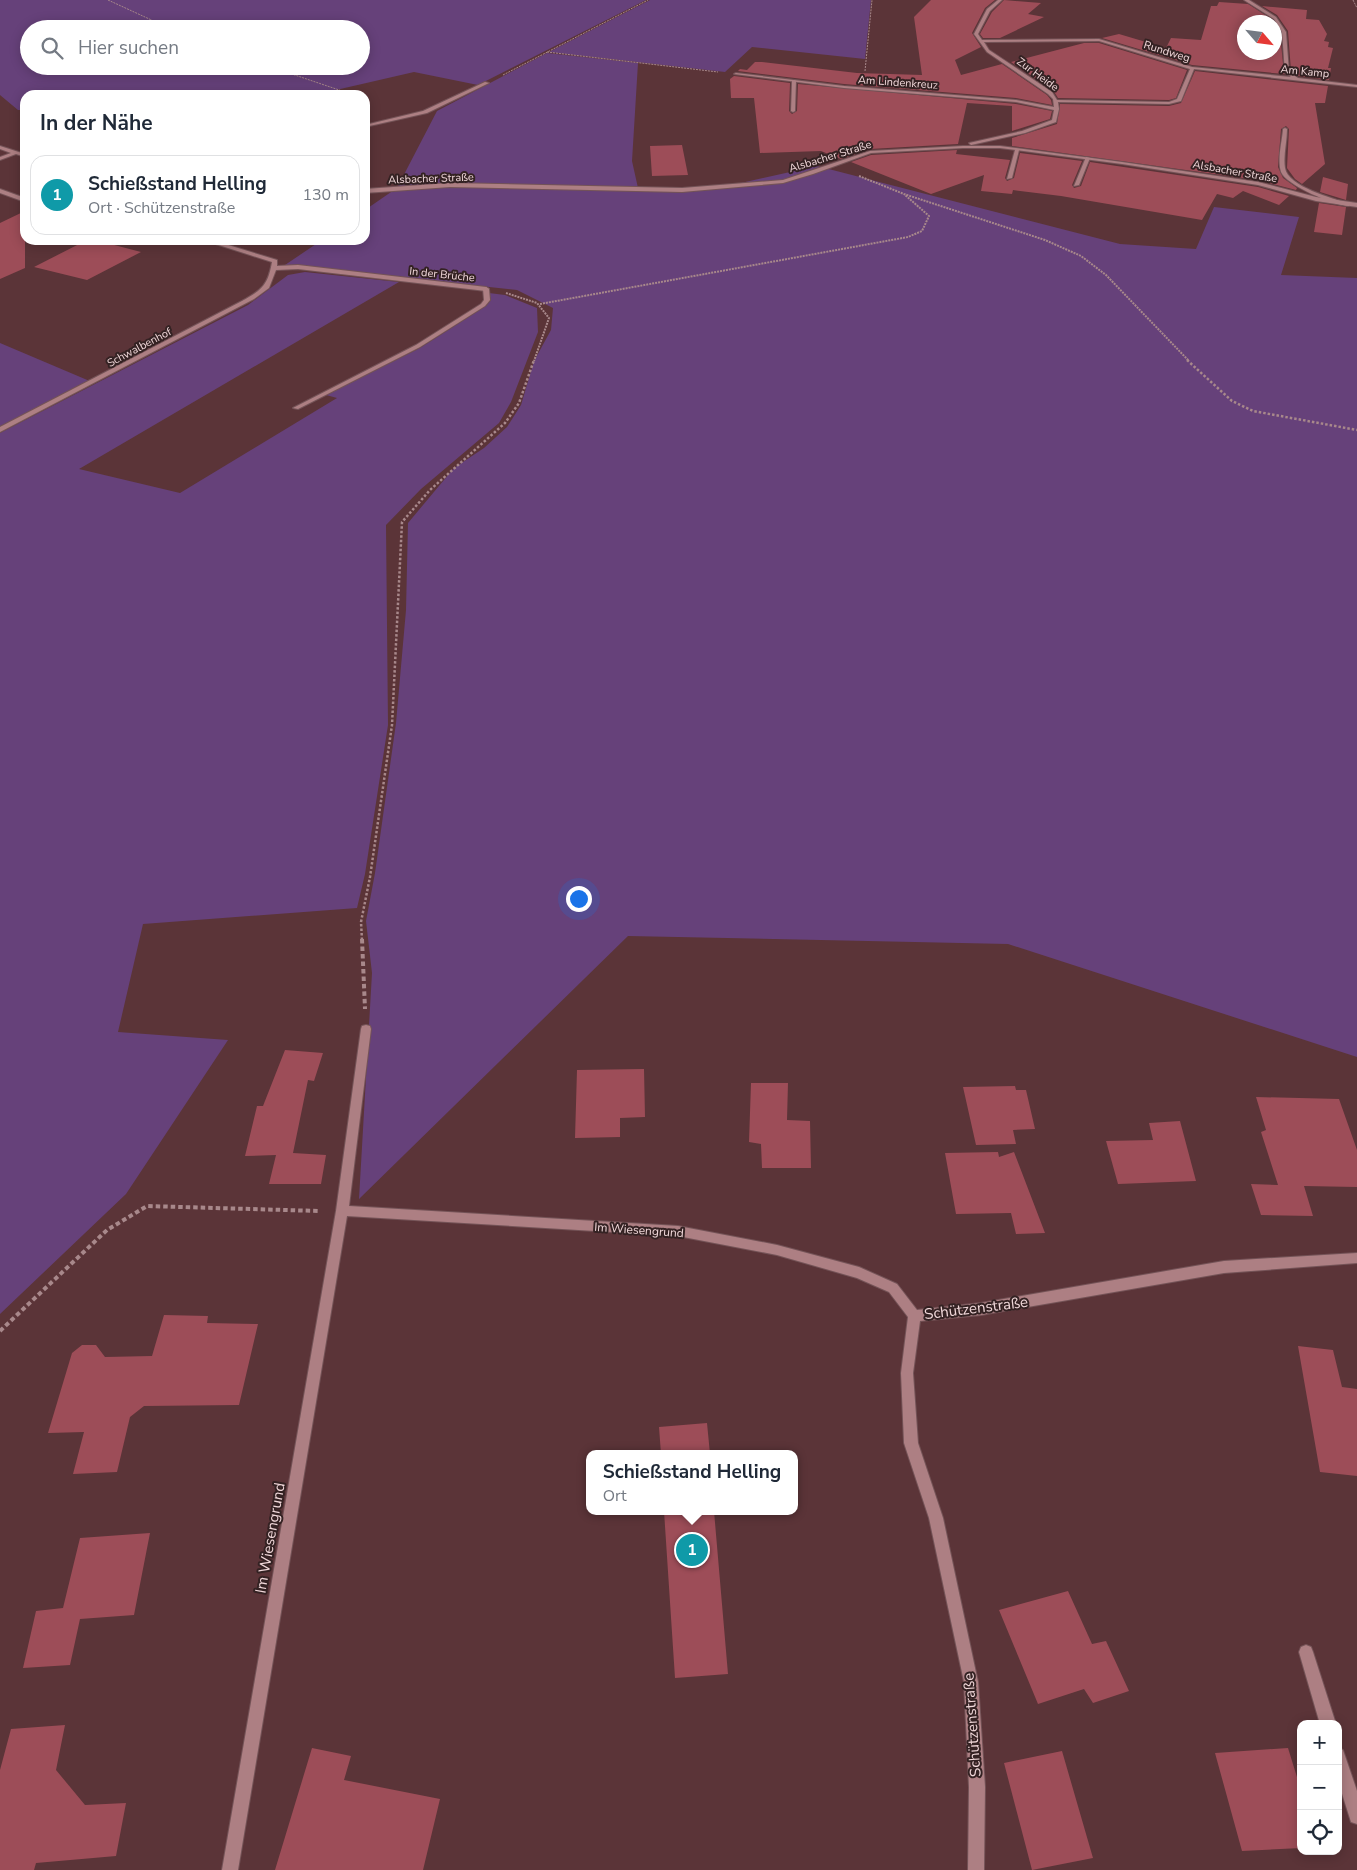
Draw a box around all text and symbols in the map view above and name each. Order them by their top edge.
north arrow [1237,15,1282,60]
search box [20,20,370,75]
icon: search [38,34,66,62]
text: Hier suchen [78,35,179,61]
street label: Rundweg [1142,37,1192,66]
street label: Zur Heide [1014,54,1062,95]
street label: Am Kamp [1280,61,1330,82]
street label: Am Lindenkreuz [858,72,938,93]
text: In der Nähe [40,109,153,137]
street label: Alsbacher Straße [787,137,873,176]
street label: Alsbacher Straße [1191,157,1279,186]
street label: Alsbacher Straße [388,170,474,187]
text: Schießstand Helling [88,171,267,197]
text: 1 [52,184,62,206]
text: 130 m [302,184,349,206]
text: Ort · Schützenstraße [88,197,235,219]
street label: In der Brüche [409,264,476,285]
street label: Schwalbenhof [104,324,174,371]
your location [566,886,592,912]
street label: Im Wiesengrund [594,1219,684,1241]
street label: Schützenstraße [923,1292,1029,1324]
popup [586,1450,798,1515]
text: Schießstand Helling [603,1459,781,1485]
street label: Im Wiesengrund [250,1481,290,1595]
text: Ort [603,1485,627,1507]
pin: 1 [676,1531,708,1569]
street label: Schützenstraße [958,1672,986,1778]
map controls [1297,1720,1342,1855]
button: + [1297,1720,1342,1765]
button: − [1297,1765,1342,1810]
button: locate [1297,1810,1342,1855]

